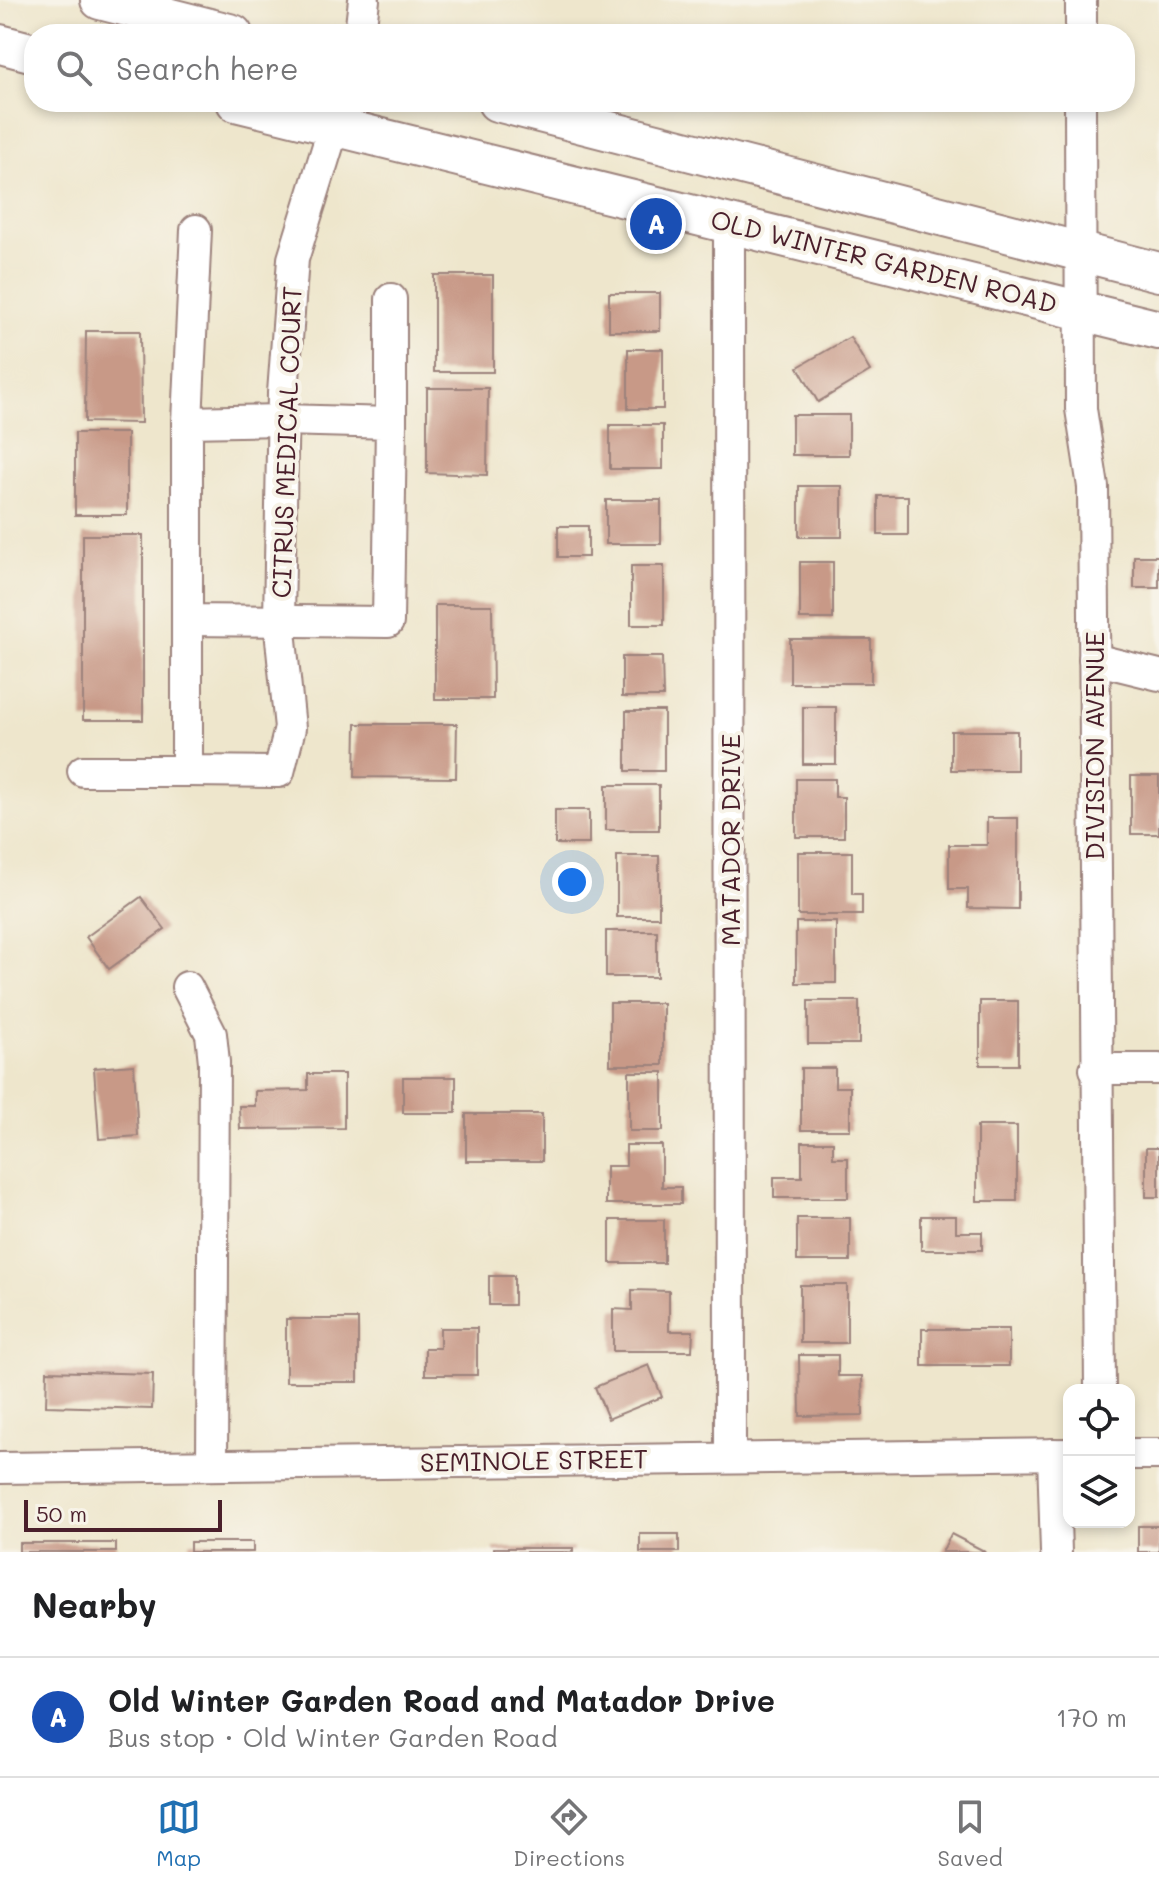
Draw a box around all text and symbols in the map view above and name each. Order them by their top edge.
search box [24,24,1135,112]
icon: search [52,46,96,90]
text: Search here [116,48,299,88]
pin: A [630,194,682,254]
street label: OLD WINTER GARDEN ROAD [707,201,1061,321]
street label: CITRUS MEDICAL COURT [264,285,308,599]
street label: DIVISION AVENUE [1077,632,1111,860]
street label: MATADOR DRIVE [713,734,747,946]
your location [552,862,592,902]
map controls [1063,1384,1135,1528]
button: locate [1063,1384,1135,1456]
street label: SEMINOLE STREET [420,1441,648,1479]
button: layers [1063,1456,1135,1528]
scale bar [24,1496,222,1532]
text: 50 m [36,1499,87,1528]
text: Nearby [32,1582,157,1627]
text: Old Winter Garden Road and Matador Drive [108,1680,775,1720]
text: A [49,1700,67,1734]
text: 170 m [1056,1700,1127,1734]
text: Bus stop · Old Winter Garden Road [108,1720,557,1754]
tab: Map [156,1795,201,1872]
tab: Directions [513,1795,625,1872]
tab: Saved [938,1795,1003,1872]

